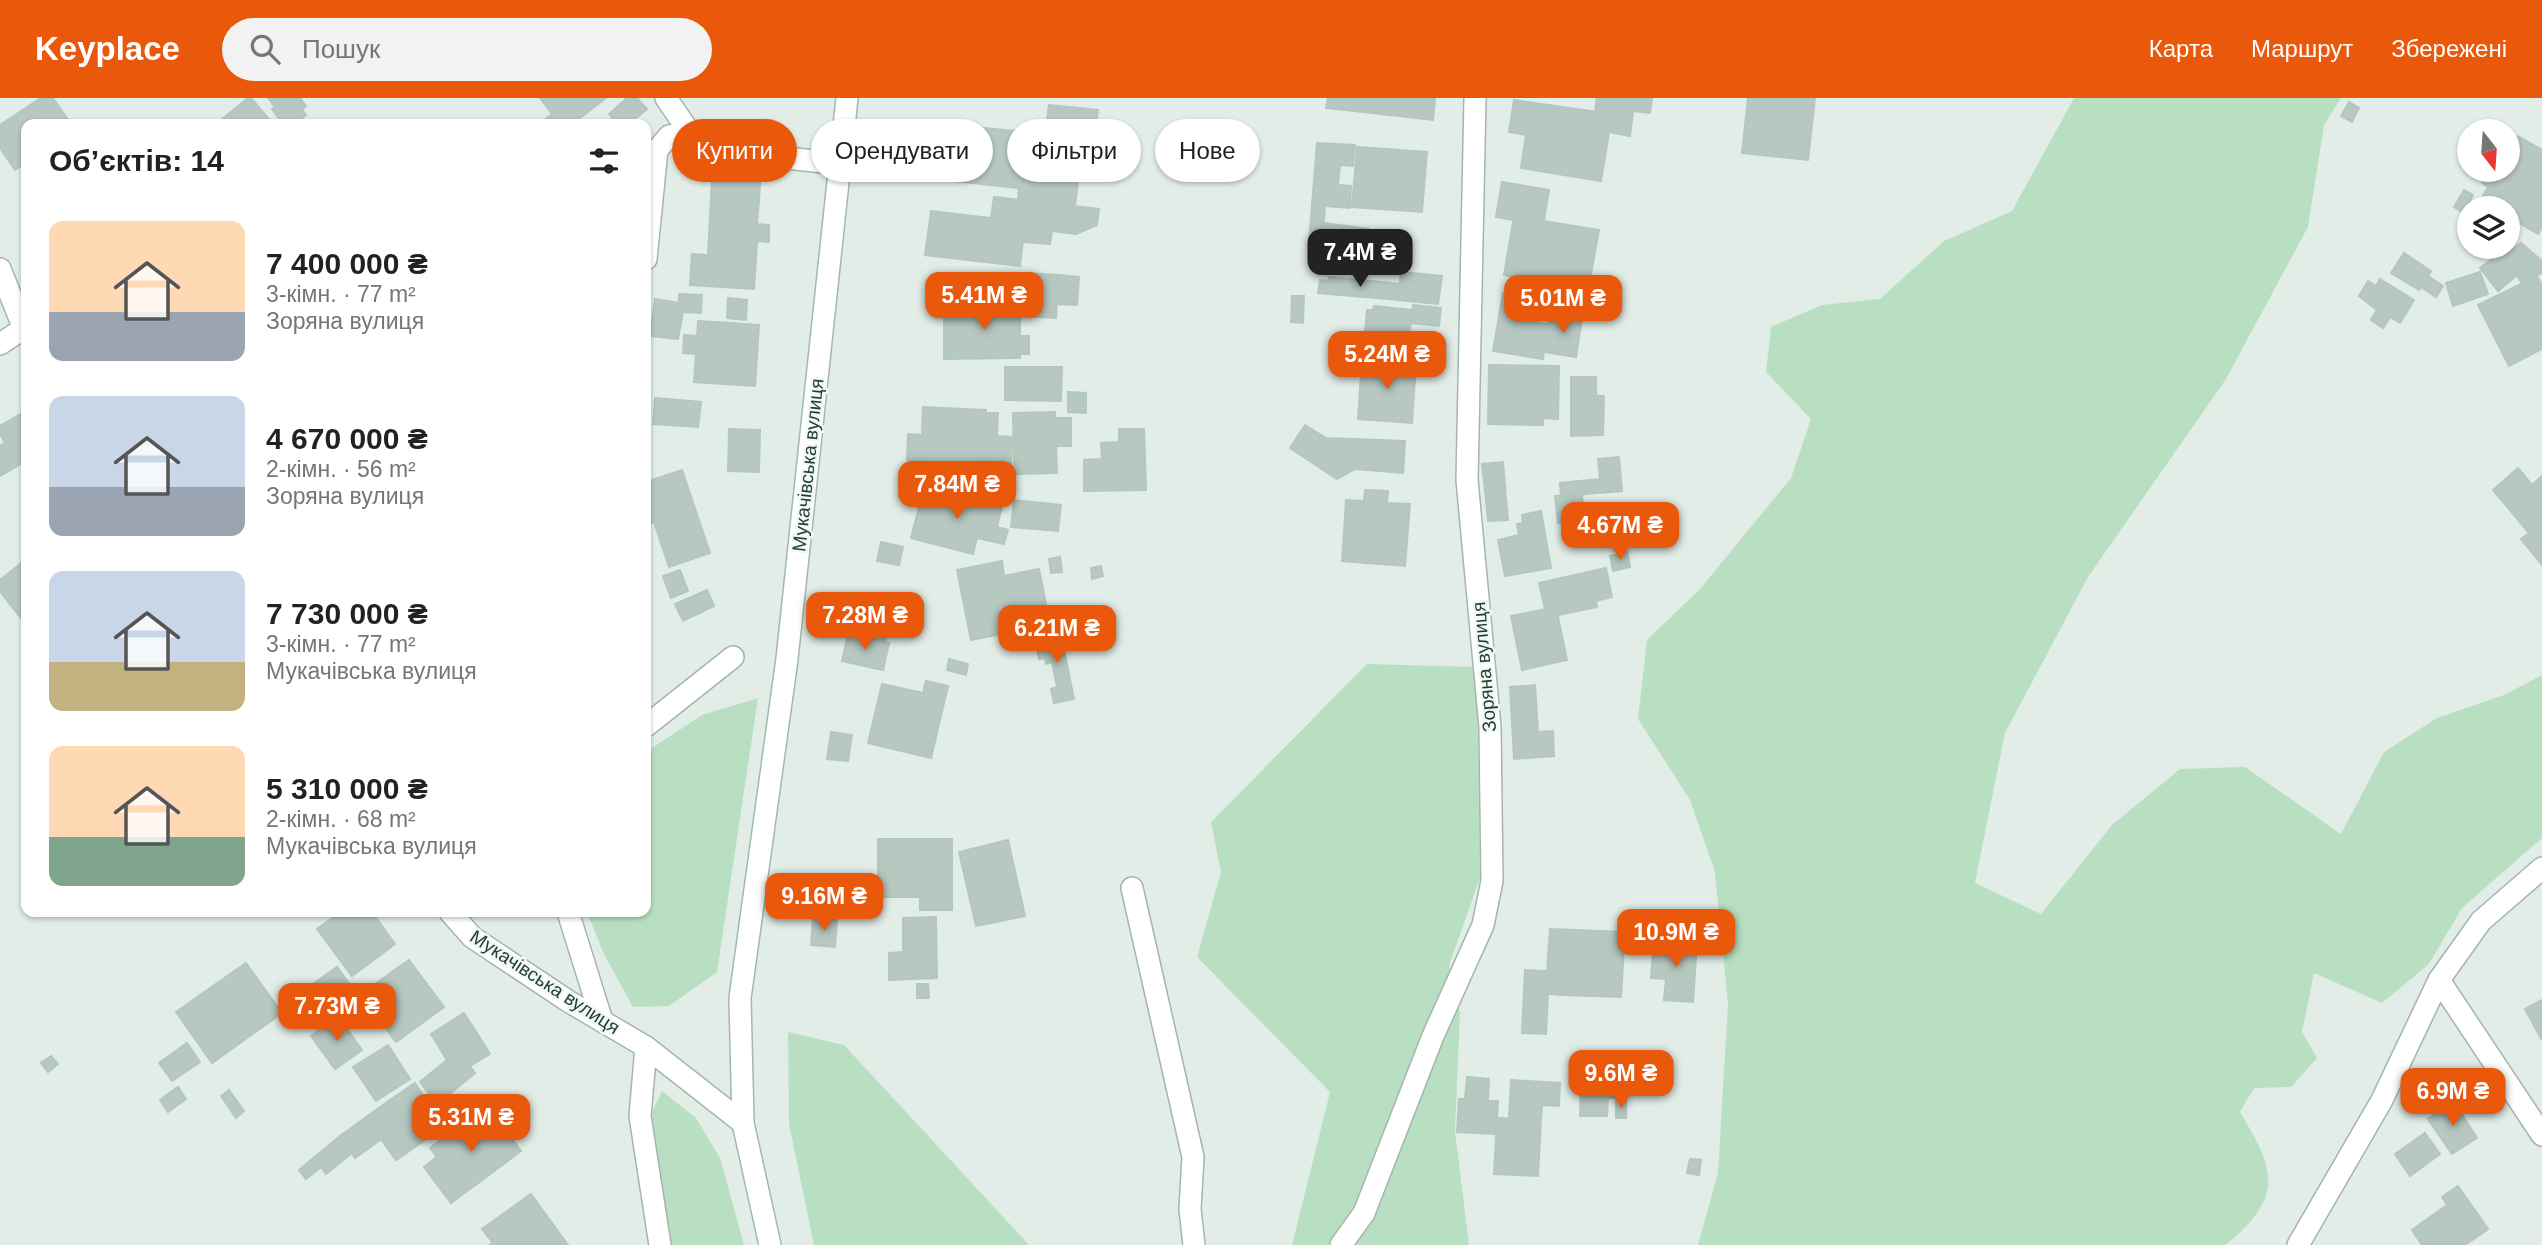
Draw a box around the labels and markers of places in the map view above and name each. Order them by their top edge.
pin: 7.4M ₴ [1303,230,1417,289]
pin: 5.41M ₴ [919,272,1049,332]
pin: 5.01M ₴ [1498,275,1628,335]
pin: 5.24M ₴ [1322,331,1452,391]
pin: 7.84M ₴ [892,462,1022,521]
pin: 4.67M ₴ [1555,503,1685,562]
pin: 7.28M ₴ [800,592,930,652]
pin: 6.21M ₴ [992,606,1122,665]
pin: 9.16M ₴ [759,874,889,933]
pin: 10.9M ₴ [1611,910,1741,969]
pin: 7.73M ₴ [272,984,402,1043]
pin: 9.6M ₴ [1564,1051,1678,1110]
pin: 6.9M ₴ [2396,1068,2510,1128]
pin: 5.31M ₴ [406,1094,536,1154]

